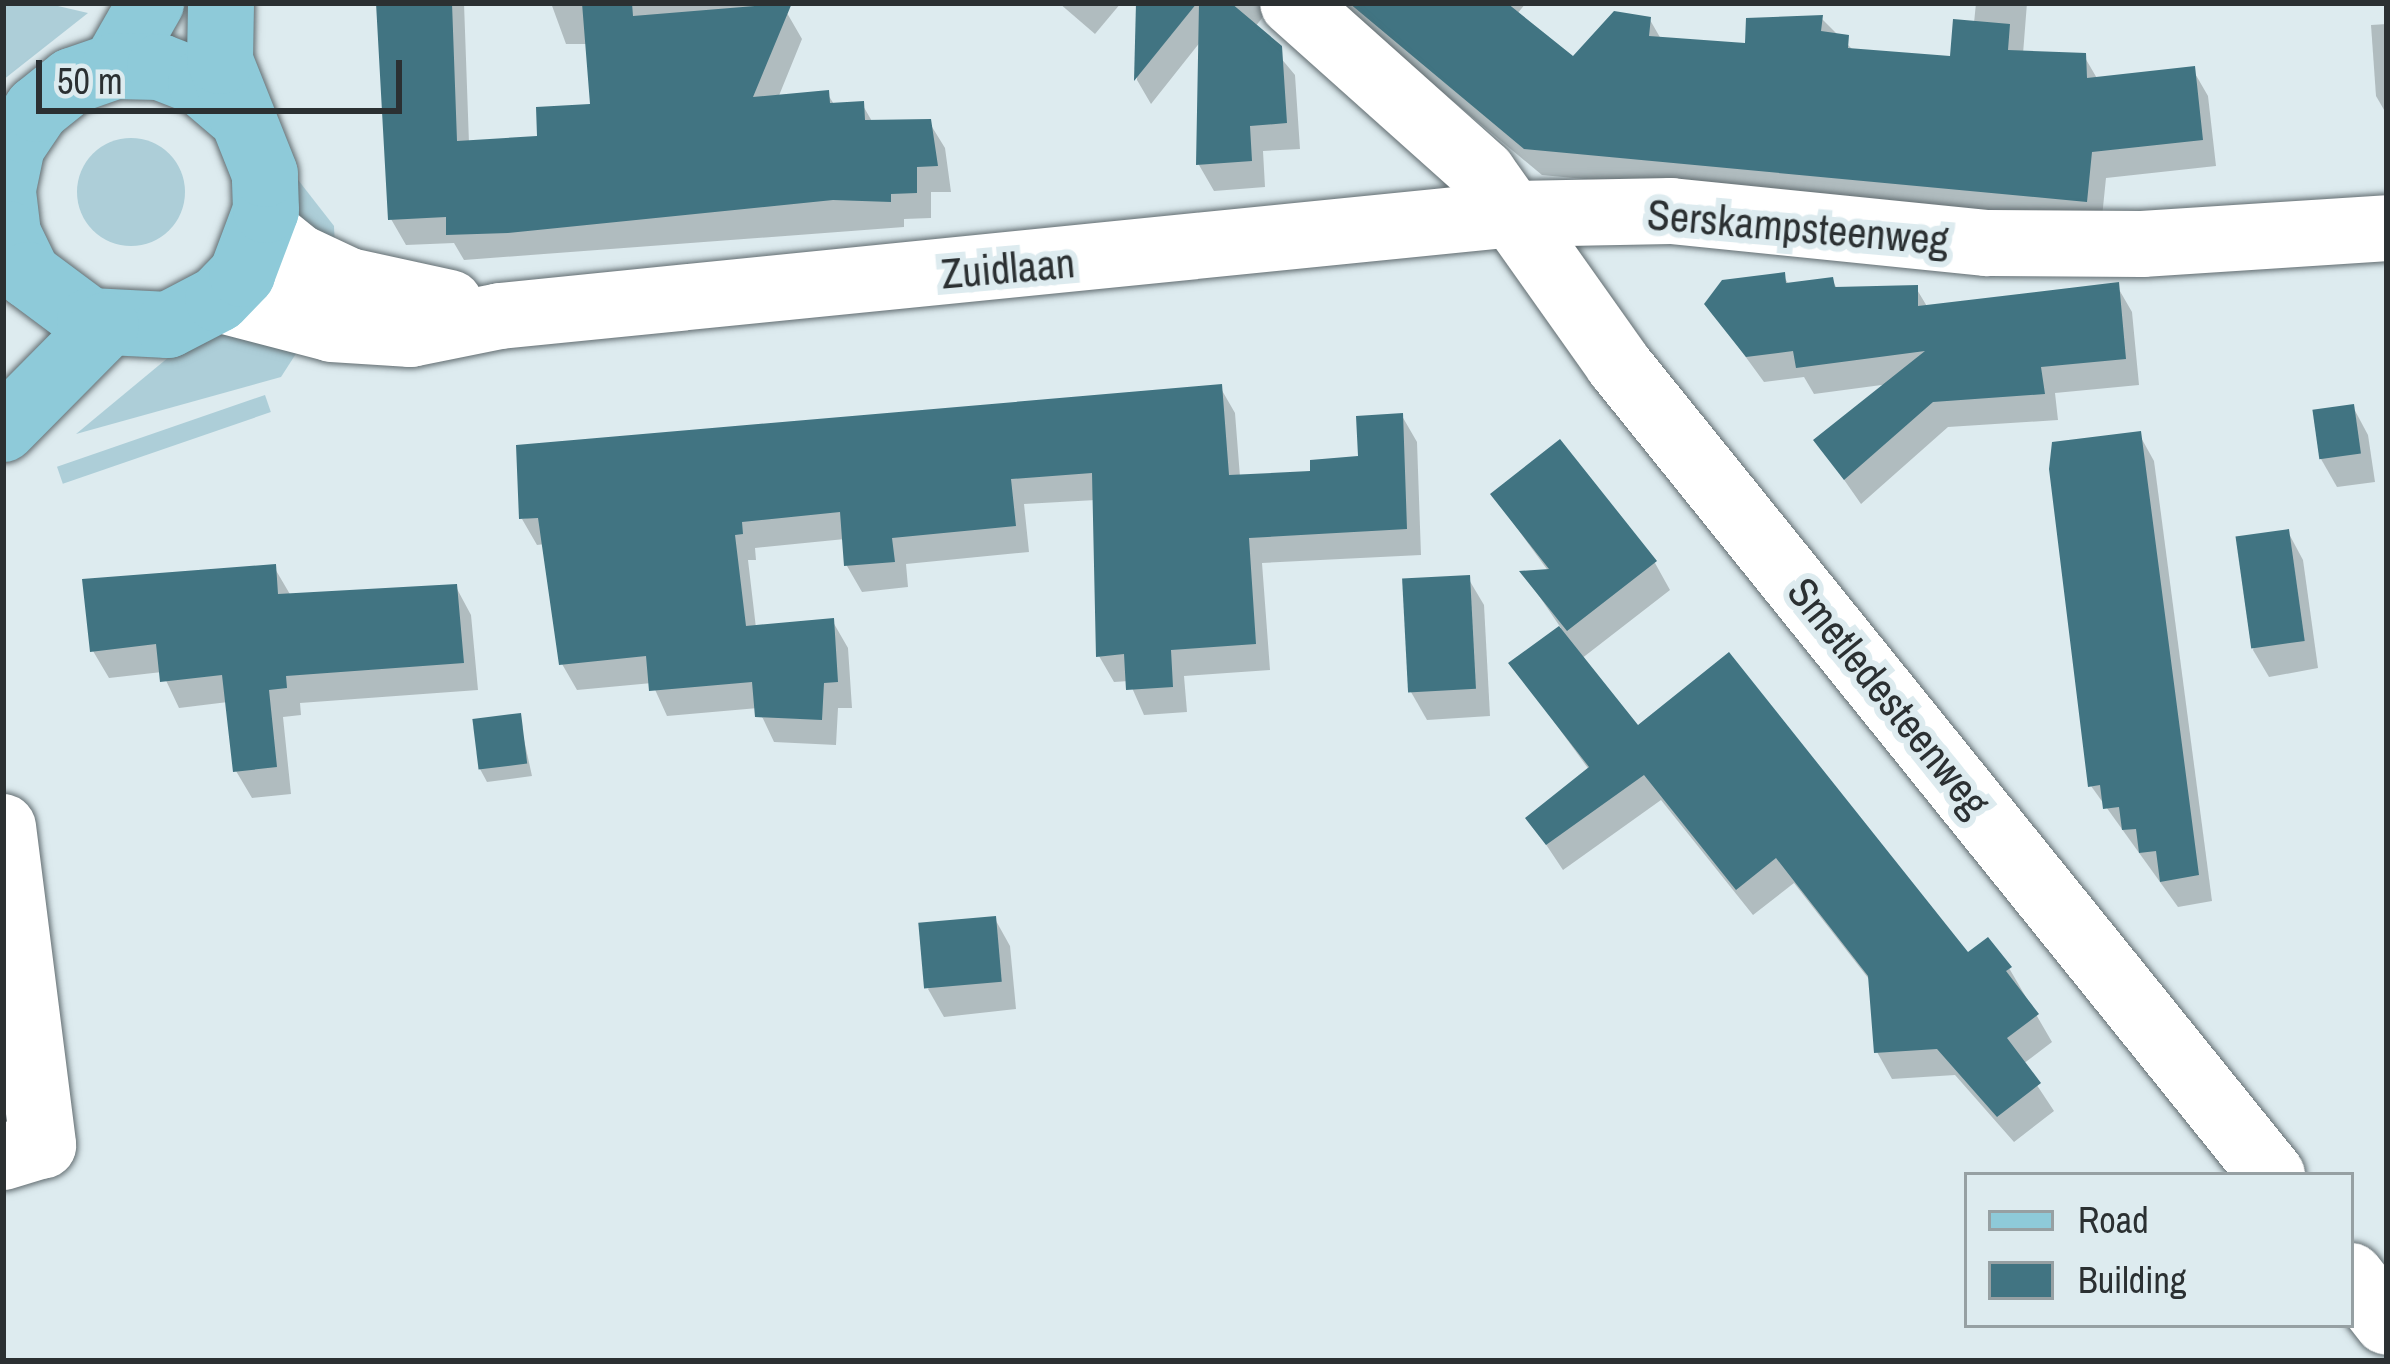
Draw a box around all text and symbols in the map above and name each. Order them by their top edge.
scale bar [42,36,408,110]
text: 50 m [57,57,123,105]
street label: Serskampsteenweg [1645,189,1951,265]
street label: Zuidlaan [939,237,1077,299]
street label: Smetledesteenweg [1777,567,2001,827]
legend [1964,1172,2354,1328]
text: Road [2078,1196,2149,1244]
text: Building [2078,1256,2186,1304]

